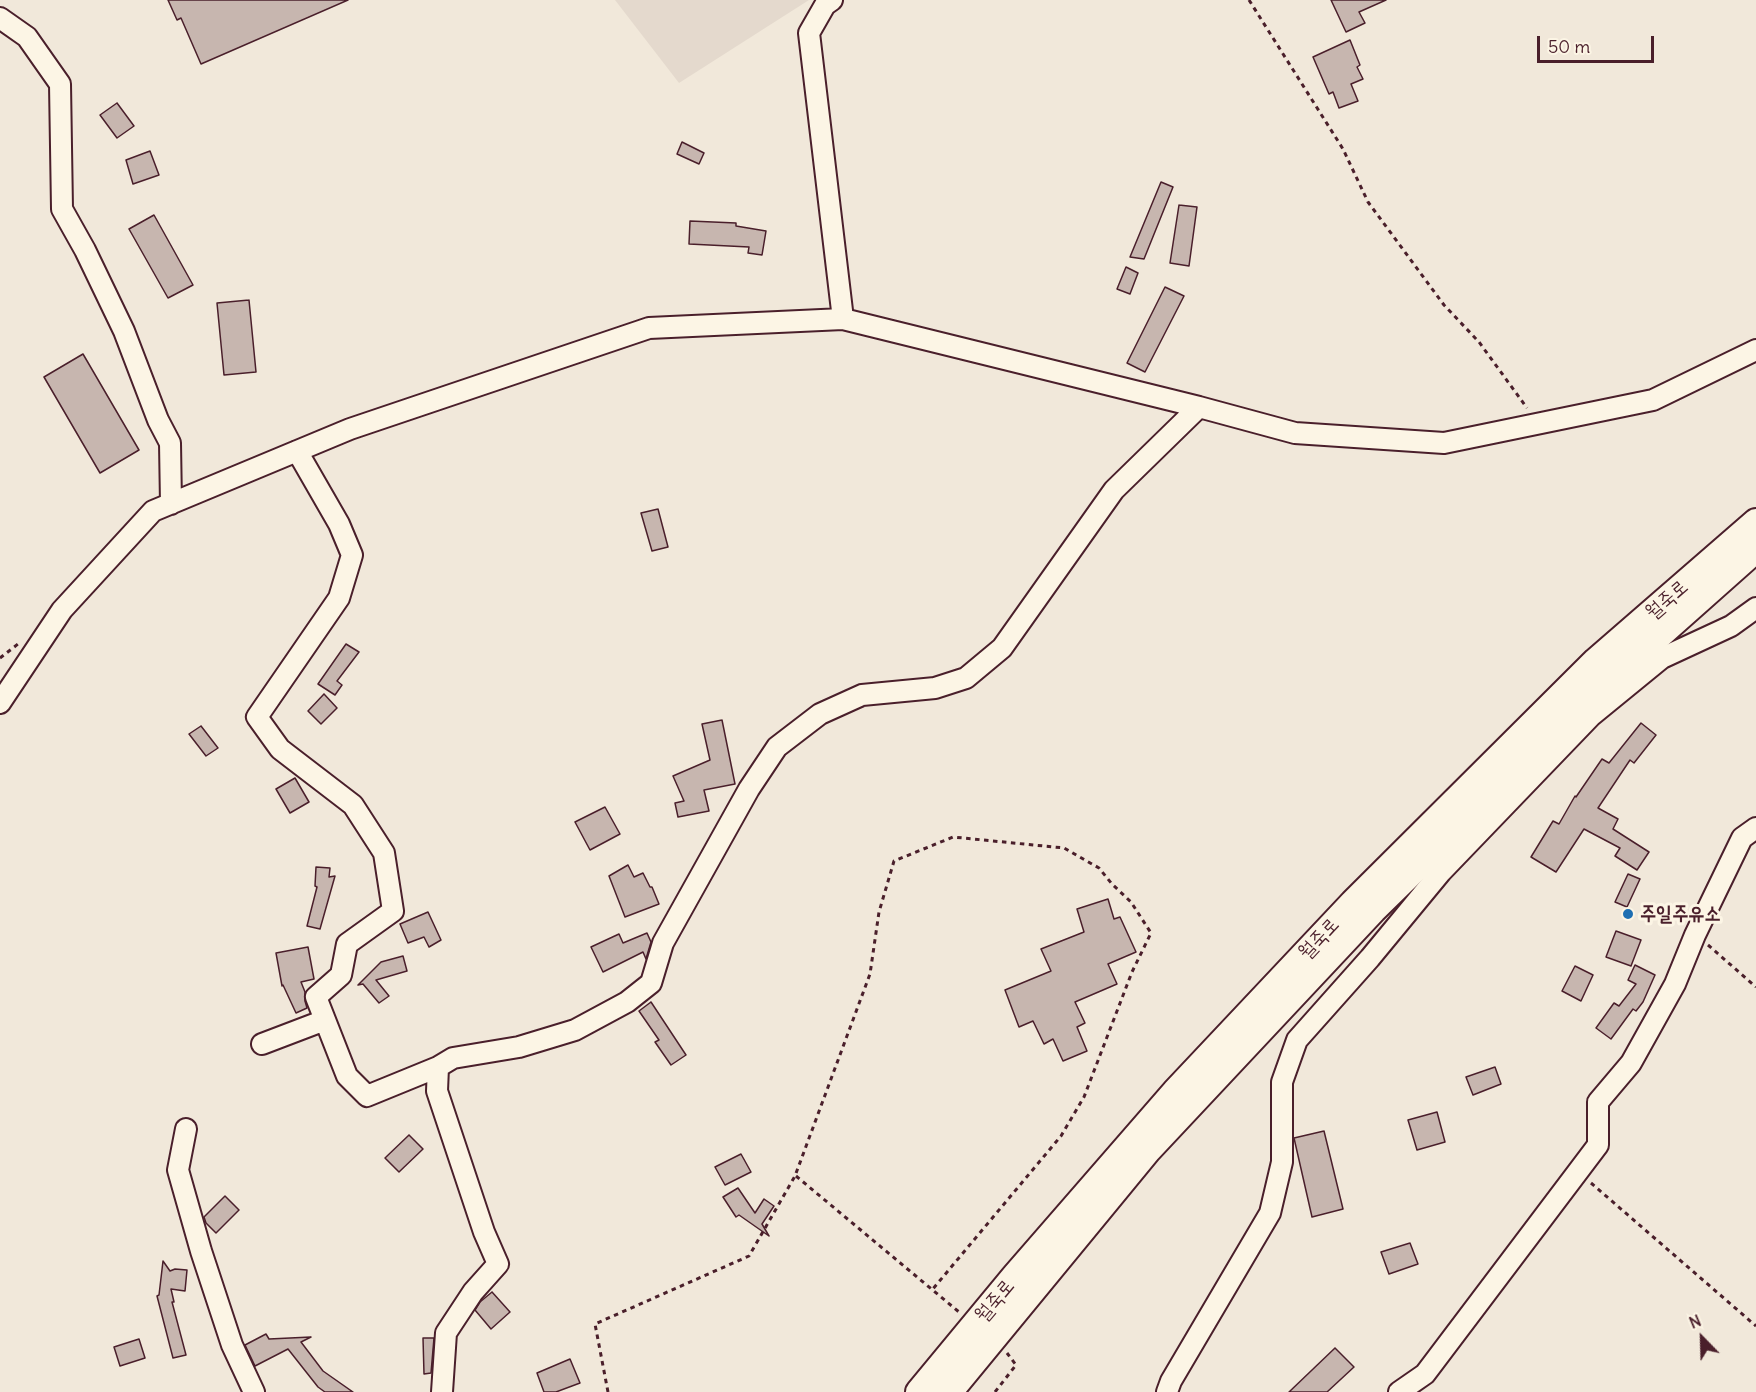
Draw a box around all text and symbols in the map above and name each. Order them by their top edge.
scale bar [1540,24,1657,62]
text: 50 m [1548,35,1590,58]
street label: 월죽로 [1641,575,1693,625]
place label: 주일주유소 [1640,902,1720,926]
marker: 주일주유소 [1621,907,1635,921]
street label: 월죽로 [1294,913,1344,965]
street label: 월죽로 [970,1275,1020,1327]
north arrow [1672,1308,1732,1368]
text: N [1686,1310,1704,1333]

